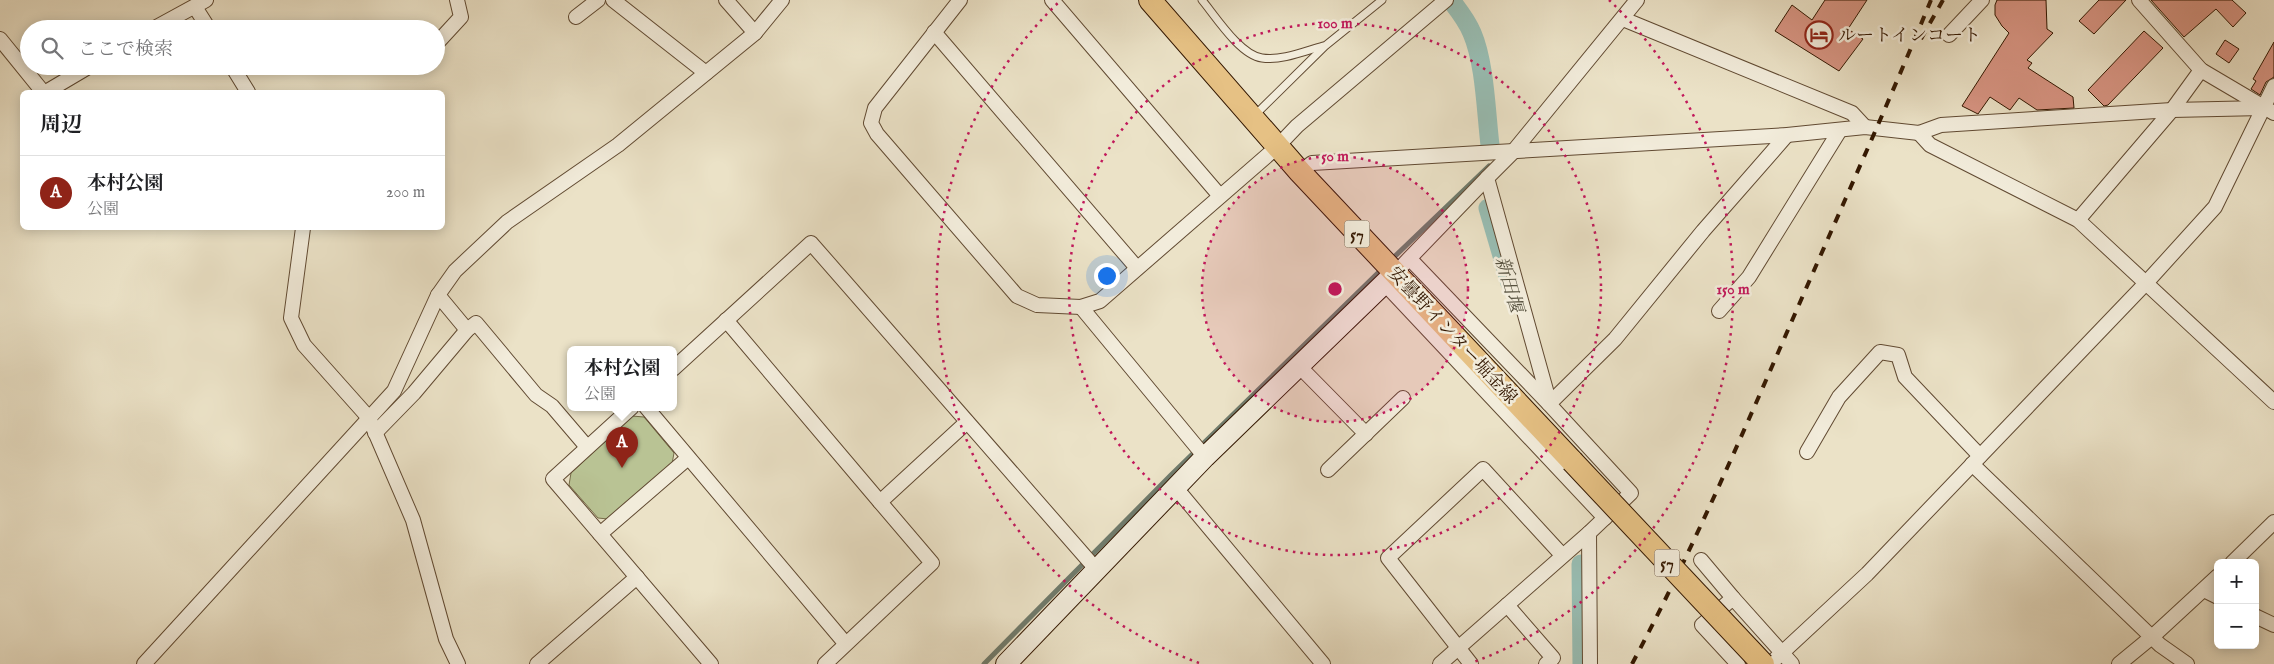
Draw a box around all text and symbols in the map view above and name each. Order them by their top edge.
text: 100 m [1317,14,1353,33]
search box [20,20,445,75]
hotel icon: ルートインコート [1804,20,1834,50]
place label: ルートインコート [1838,25,1981,48]
icon: search [38,34,66,62]
text: ここで検索 [78,38,173,62]
text: 周辺 [40,112,82,139]
text: 50 m [1321,147,1349,166]
text: 本村公園 [87,172,163,196]
text: A [51,183,61,203]
text: 200 m [386,183,425,203]
text: 公園 [87,200,119,220]
road number: 57 [1344,220,1370,248]
water label: 新田堰 [1489,254,1528,318]
your location [1094,263,1120,289]
street label: 安曇野インター堀金線 [1382,263,1521,409]
centre of rings [1326,280,1344,298]
text: 150 m [1716,280,1750,299]
popup [567,346,677,411]
text: 本村公園 [584,357,660,381]
text: 公園 [584,385,616,405]
pin: A [606,427,638,468]
road number: 57 [1654,550,1680,576]
map controls [2214,559,2259,649]
button: + [2214,559,2259,604]
button: − [2214,604,2259,649]

